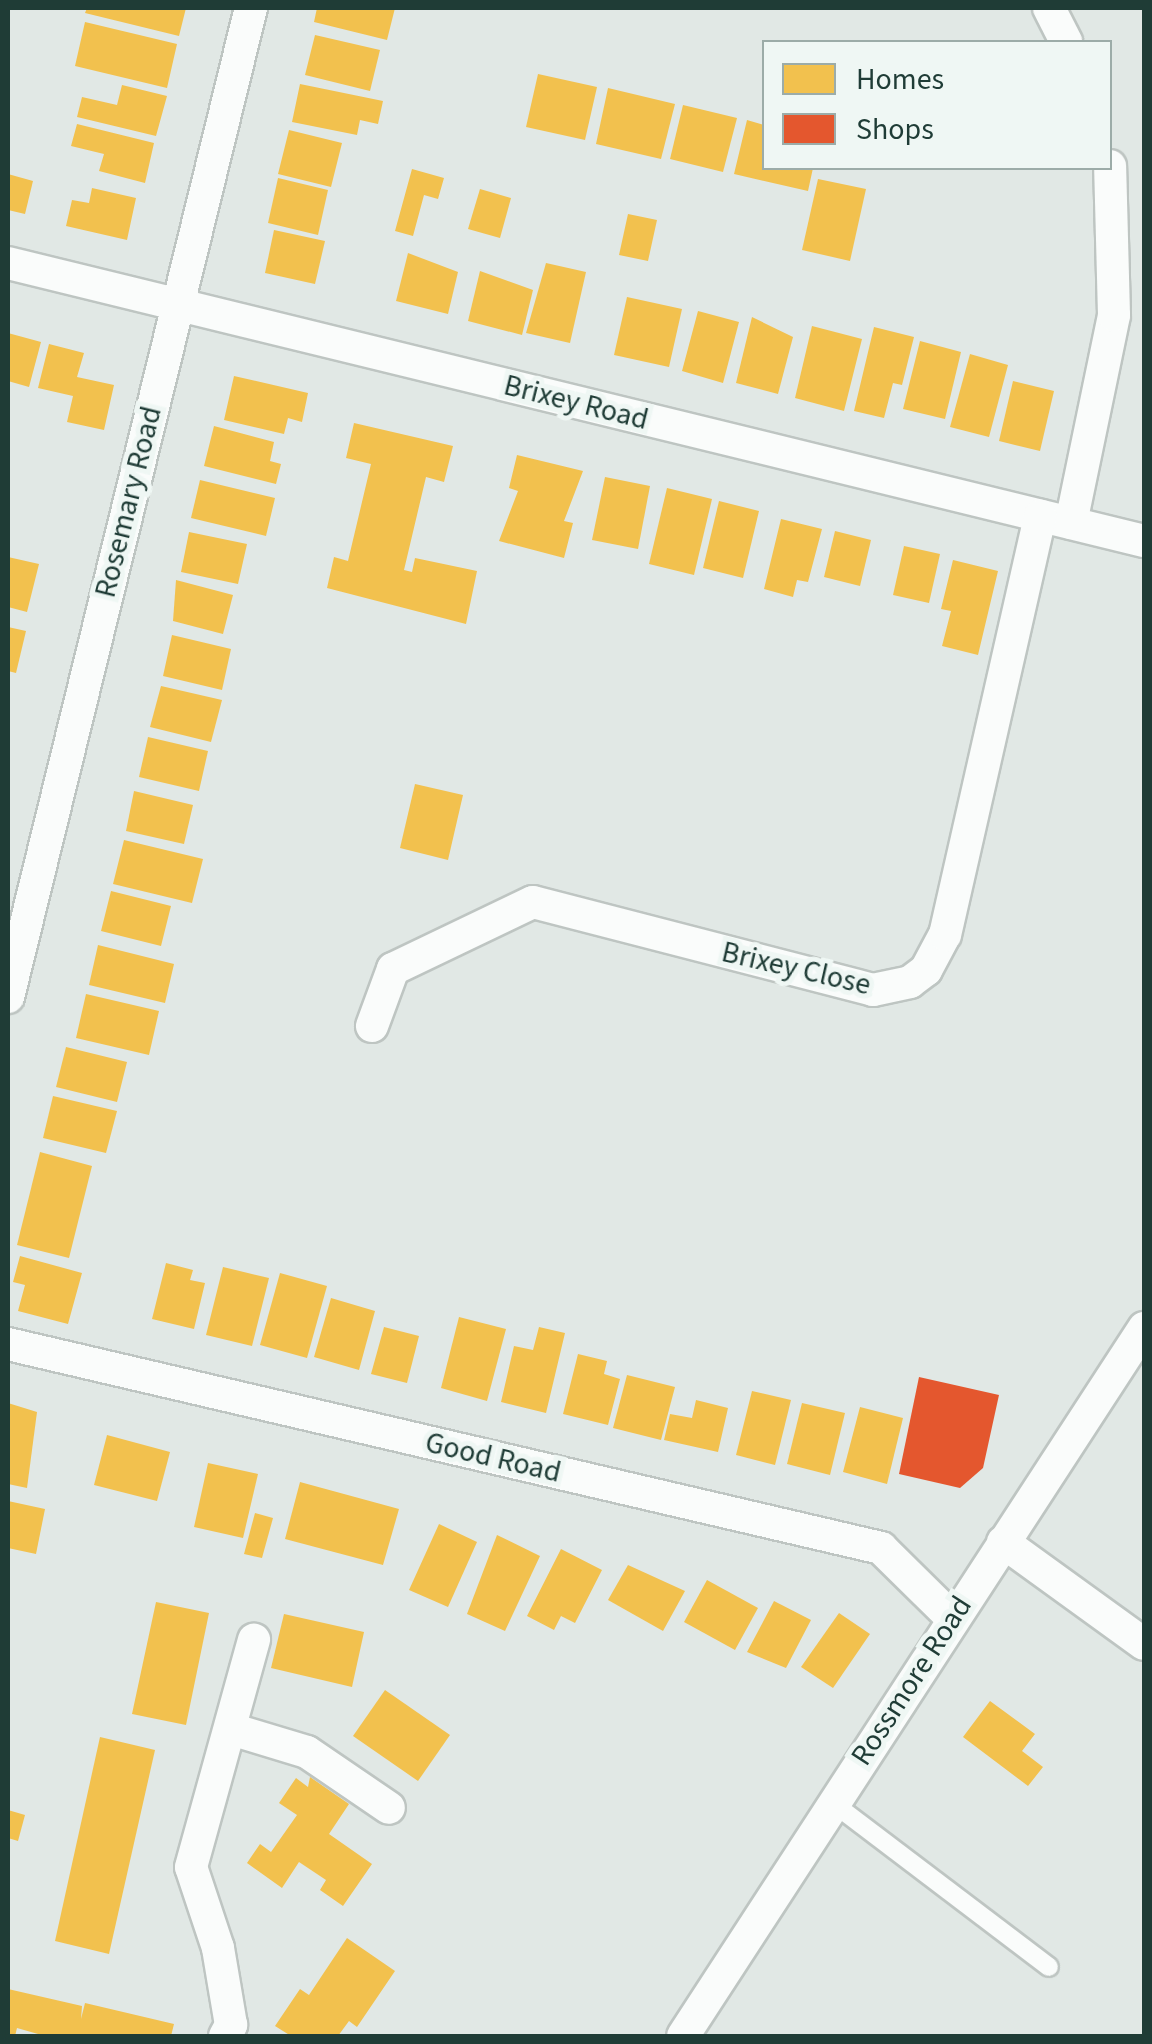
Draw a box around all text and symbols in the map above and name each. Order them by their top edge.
legend [762,40,1112,170]
text: Homes [856,58,944,101]
text: Shops [856,108,934,151]
street label: Brixey Road [500,368,652,438]
street label: Rosemary Road [88,403,170,601]
street label: Brixey Close [718,934,874,1004]
street label: Good Road [422,1425,564,1491]
street label: Rossmore Road [844,1590,980,1772]

